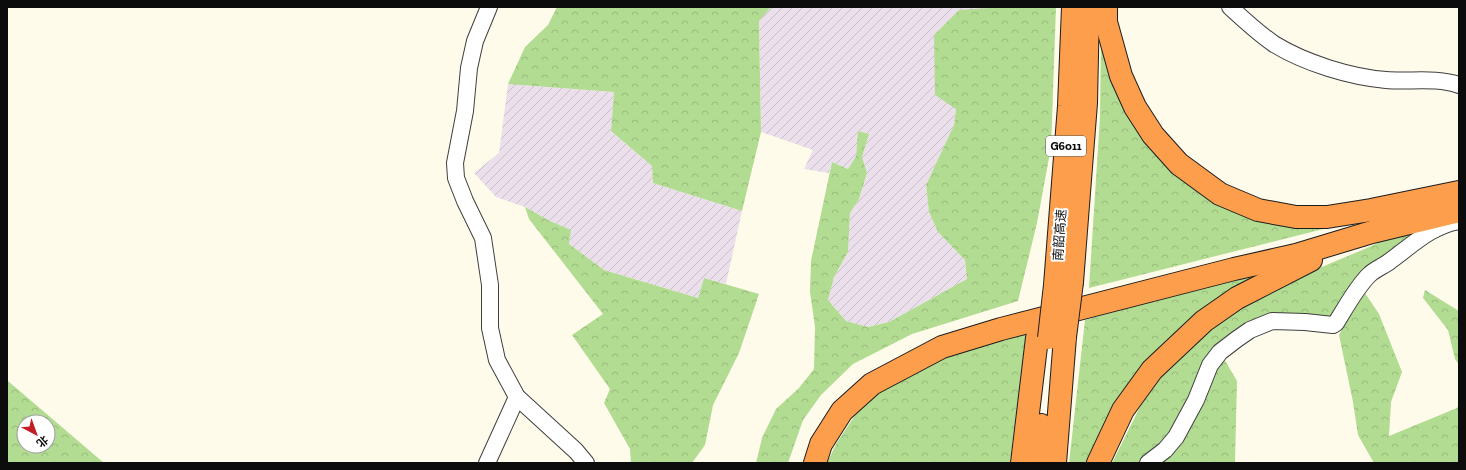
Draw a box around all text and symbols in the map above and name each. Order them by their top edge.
road number: G6011 [1046,136,1086,156]
street label: 南韶高速 [1050,209,1069,262]
north arrow [16,414,56,454]
text: 北 [34,433,51,450]

